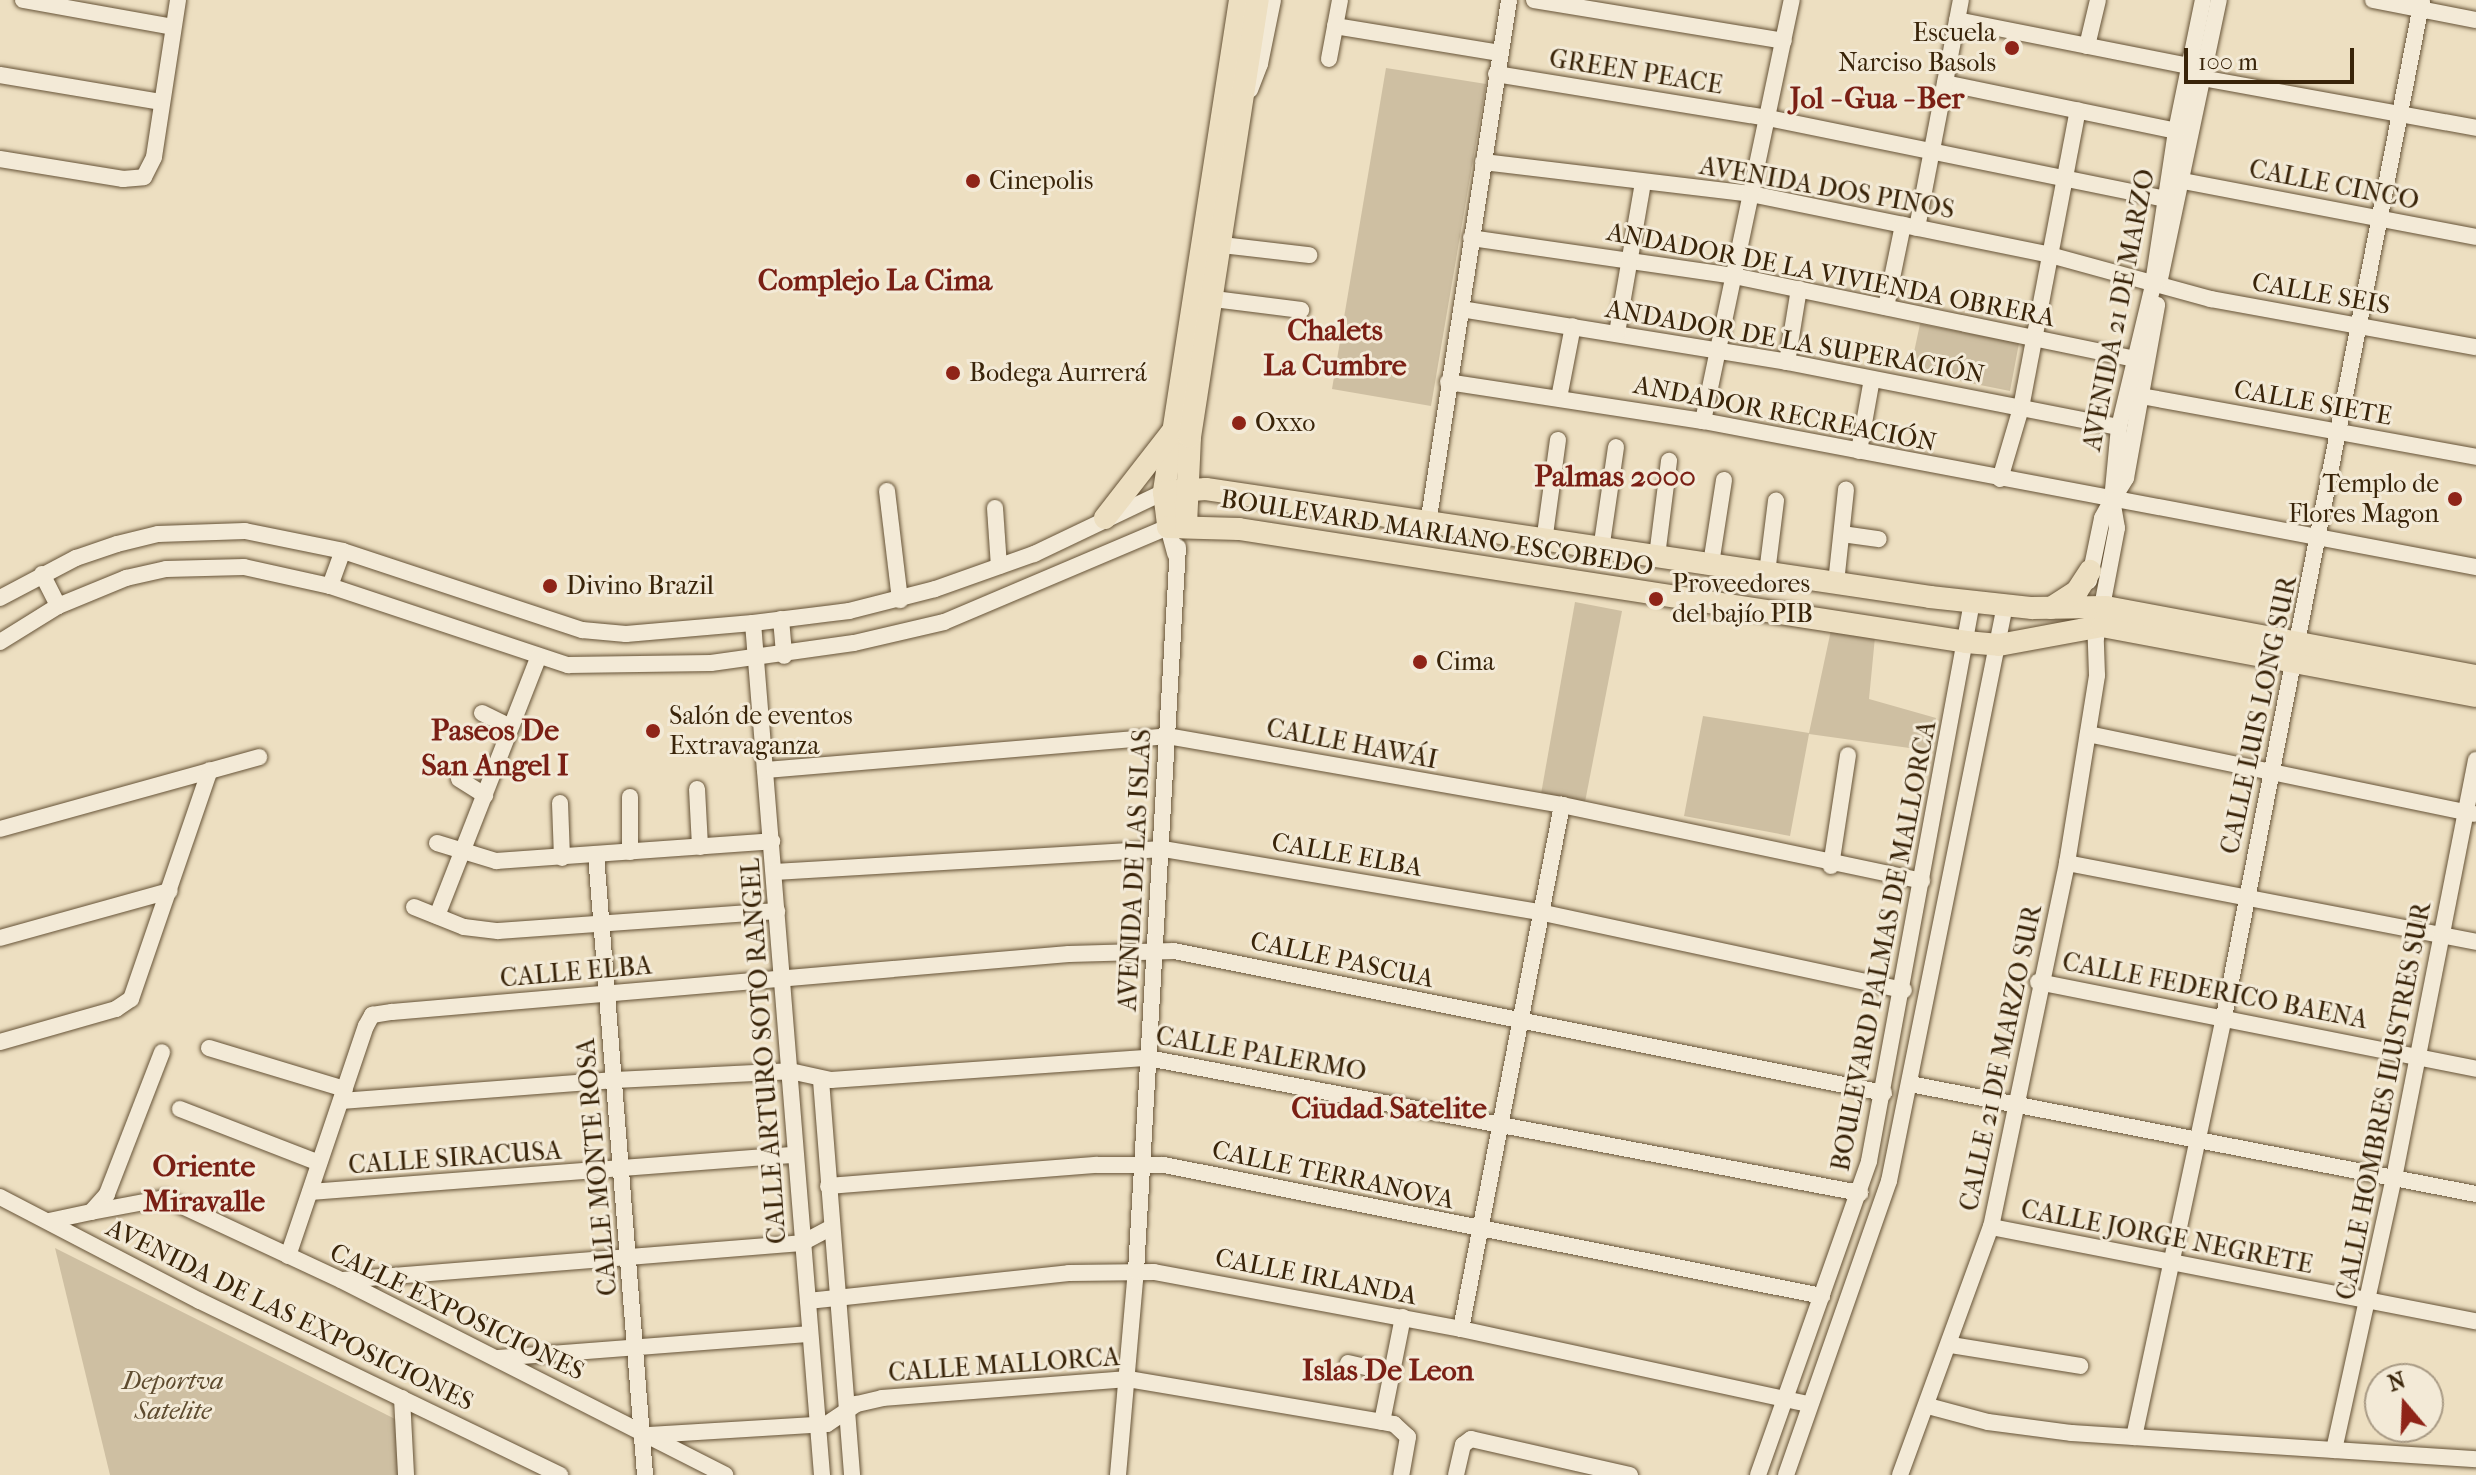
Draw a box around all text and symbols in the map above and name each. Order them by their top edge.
place label: Escuela Narciso Basols [1838,17,1996,78]
scale bar [2188,32,2358,82]
marker: Escuela Narciso Basols [2003,39,2021,57]
street label: GREEN PEACE [1547,43,1725,101]
text: 100 m [2198,48,2258,76]
district label: Jol - Gua - Ber [1790,81,1964,117]
street label: AVENIDA DOS PINOS [1697,150,1957,226]
street label: CALLE CINCO [2246,153,2422,217]
place label: Cinepolis [989,165,1093,197]
street label: AVENIDA 21 DE MARZO [2076,166,2162,454]
marker: Cinepolis [964,172,982,190]
street label: ANDADOR DE LA VIVIENDA OBRERA [1604,216,2058,334]
district label: Complejo La Cima [758,263,992,299]
street label: CALLE SEIS [2249,266,2393,322]
street label: ANDADOR DE LA SUPERACIÓN [1603,293,1987,391]
district label: Chalets La Cumbre [1263,313,1407,384]
place label: Bodega Aurrerá [969,357,1147,389]
marker: Bodega Aurrerá [944,364,962,382]
street label: ANDADOR RECREACIÓN [1631,369,1939,459]
street label: CALLE SIETE [2232,374,2394,432]
place label: Oxxo [1255,407,1315,439]
marker: Oxxo [1230,414,1248,432]
district label: Palmas 2000 [1534,459,1696,495]
place label: Templo de Flores Magon [2288,468,2439,530]
street label: BOULEVARD MARIANO ESCOBEDO [1218,483,1656,583]
marker: Templo de Flores Magon [2446,490,2464,508]
place label: Proveedores del bajío PIB [1672,568,1813,630]
place label: Divino Brazil [566,570,714,602]
street label: CALLE LUIS LONG SUR [2214,573,2304,857]
marker: Divino Brazil [541,577,559,595]
marker: Proveedores del bajío PIB [1647,590,1665,608]
place label: Cima [1436,646,1495,678]
marker: Cima [1411,653,1429,671]
place label: Salón de eventos Extravaganza [669,700,853,762]
street label: CALLE HAWÁI [1264,712,1440,776]
district label: Paseos De San Angel I [421,713,569,784]
street label: BOULEVARD PALMAS DE MALLORCA [1825,718,1943,1174]
marker: Salón de eventos Extravaganza [644,722,662,740]
street label: AVENIDA DE LAS ISLAS [1112,728,1158,1012]
street label: CALLE ELBA [1269,826,1425,884]
street label: CALLE ARTURO SOTO RANGEL [735,857,793,1245]
street label: CALLE HOMBRES ILUSTRES SUR [2330,899,2438,1303]
street label: CALLE 21 DE MARZO SUR [1953,902,2049,1214]
street label: CALLE PASCUA [1247,925,1437,995]
street label: CALLE FEDERICO BAENA [2060,946,2370,1036]
street label: CALLE ELBA [499,950,653,994]
street label: CALLE PALERMO [1153,1020,1369,1088]
street label: CALLE MONTE ROSA [570,1037,624,1297]
district label: Ciudad Satelite [1291,1091,1487,1127]
street label: CALLE TERRANOVA [1209,1134,1457,1216]
street label: CALLE SIRACUSA [347,1135,563,1181]
district label: Oriente Miravalle [143,1149,265,1220]
street label: CALLE JORGE NEGRETE [2018,1193,2316,1281]
street label: AVENIDA DE LAS EXPOSICIONES [101,1212,479,1418]
street label: CALLE EXPOSICIONES [325,1237,589,1387]
street label: CALLE IRLANDA [1212,1242,1420,1312]
street label: CALLE MALLORCA [887,1341,1121,1389]
district label: Islas De Leon [1302,1353,1474,1389]
north arrow [2364,1363,2444,1443]
park label: Deportva Satelite [122,1365,224,1426]
text: N [2385,1367,2409,1397]

